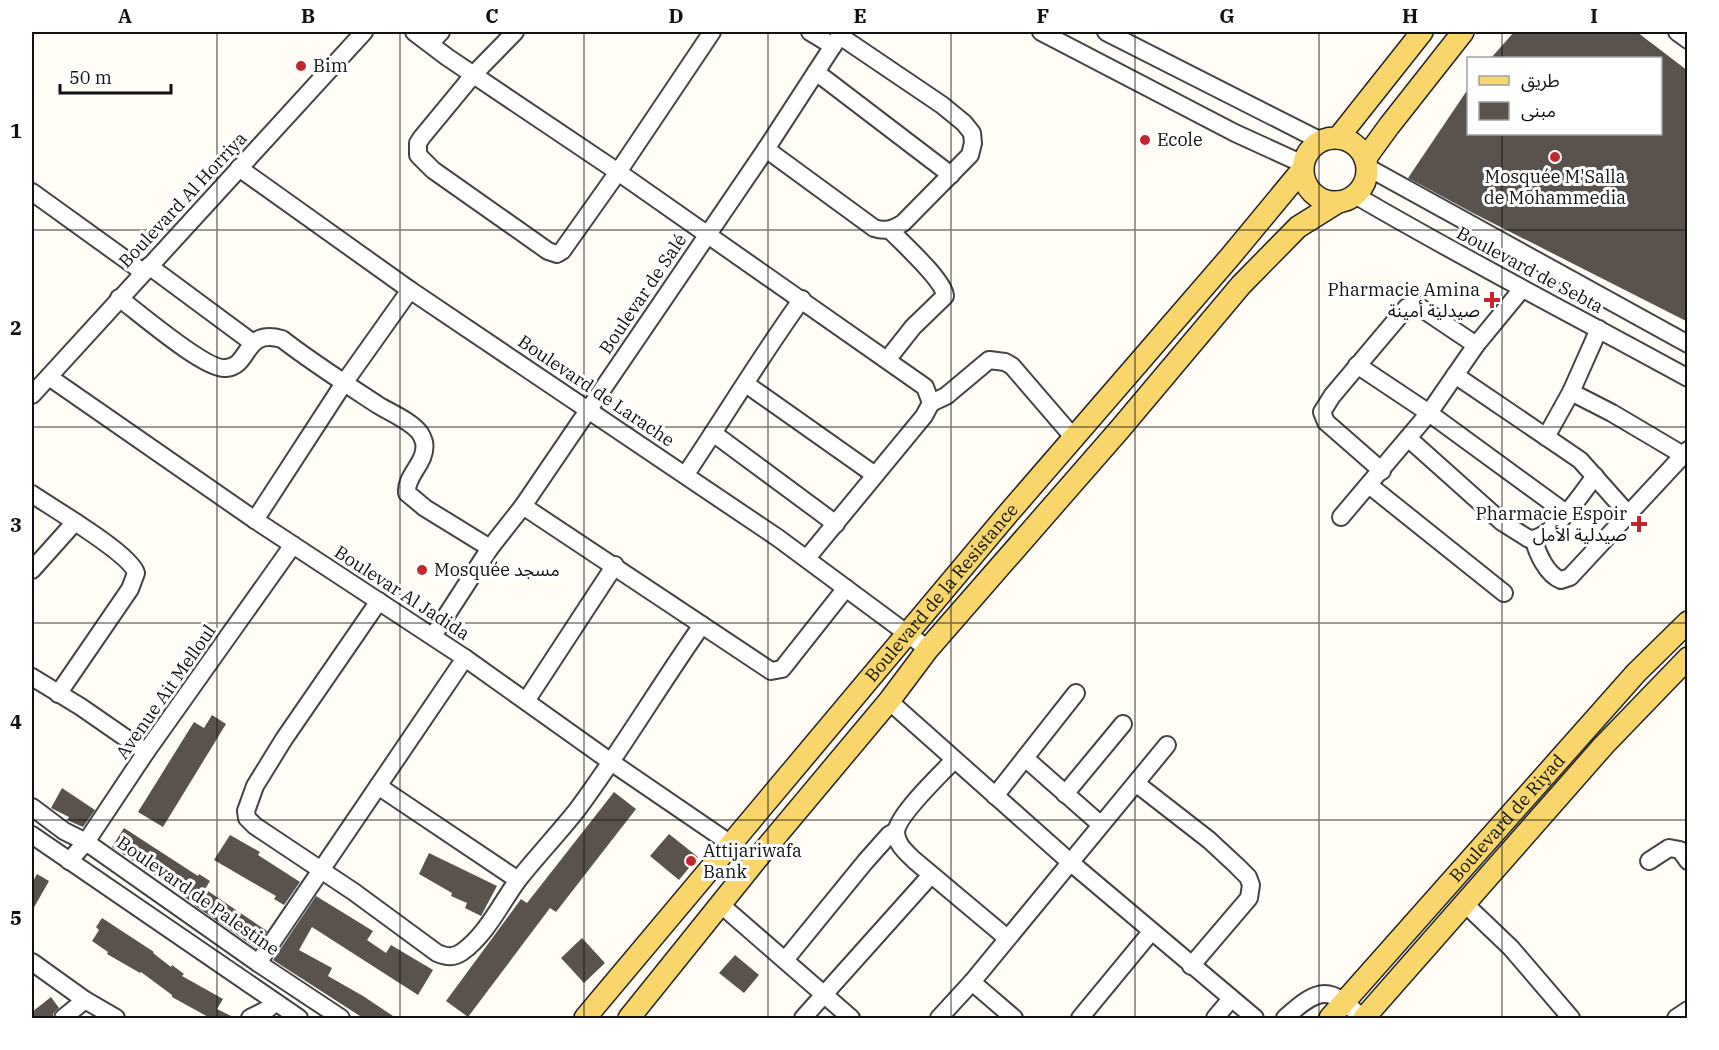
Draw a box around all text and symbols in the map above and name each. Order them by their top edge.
text: A [118,2,132,29]
text: B [301,2,315,29]
text: C [485,2,499,29]
text: D [668,2,684,29]
text: E [853,2,867,29]
text: F [1037,2,1049,29]
text: G [1219,2,1235,29]
text: H [1402,2,1418,29]
text: I [1590,2,1598,29]
place label: Bim [313,54,348,77]
scale bar [60,57,171,95]
legend [1467,57,1662,135]
marker: Bim [294,59,308,73]
text: 50 m [69,66,112,89]
text: طريق [1521,69,1560,92]
text: مبنى [1521,99,1556,122]
text: 1 [10,117,22,144]
street label: Boulevard Al Horriya [114,127,252,272]
place label: Ecole [1157,128,1203,151]
marker: Ecole [1138,133,1152,147]
marker: Mosquée M'Salla de Mohammedia [1548,150,1562,164]
place label: Mosquée M'Salla de Mohammedia [1484,165,1626,209]
street label: Boulevard de Sebta [1453,221,1608,318]
street label: Boulevar de Salé [594,229,691,358]
place label: Pharmacie Amina صيدلية أمينة [1327,278,1480,322]
marker: Pharmacie Amina صيدلية أمينة [1485,293,1499,307]
text: 2 [10,314,22,341]
street label: Boulevard de Larache [514,330,679,452]
street label: Boulevard de la Resistance [860,498,1023,686]
place label: Pharmacie Espoir صيدلية الأمل [1476,502,1627,546]
text: 3 [10,511,22,538]
marker: Pharmacie Espoir صيدلية الأمل [1632,517,1646,531]
street label: Boulevar Al Jadida [330,540,474,645]
place label: Mosquée مسجد [434,558,560,581]
marker: Mosquée مسجد [415,563,429,577]
street label: Avenue Ait Melloul [111,620,221,763]
text: 4 [10,708,22,735]
street label: Boulevard de Riyad [1444,749,1570,887]
street label: Boulevard de Palestine [113,831,284,960]
place label: Attijariwafa Bank [703,839,802,883]
marker: Attijariwafa Bank [684,854,698,868]
text: 5 [10,904,22,931]

